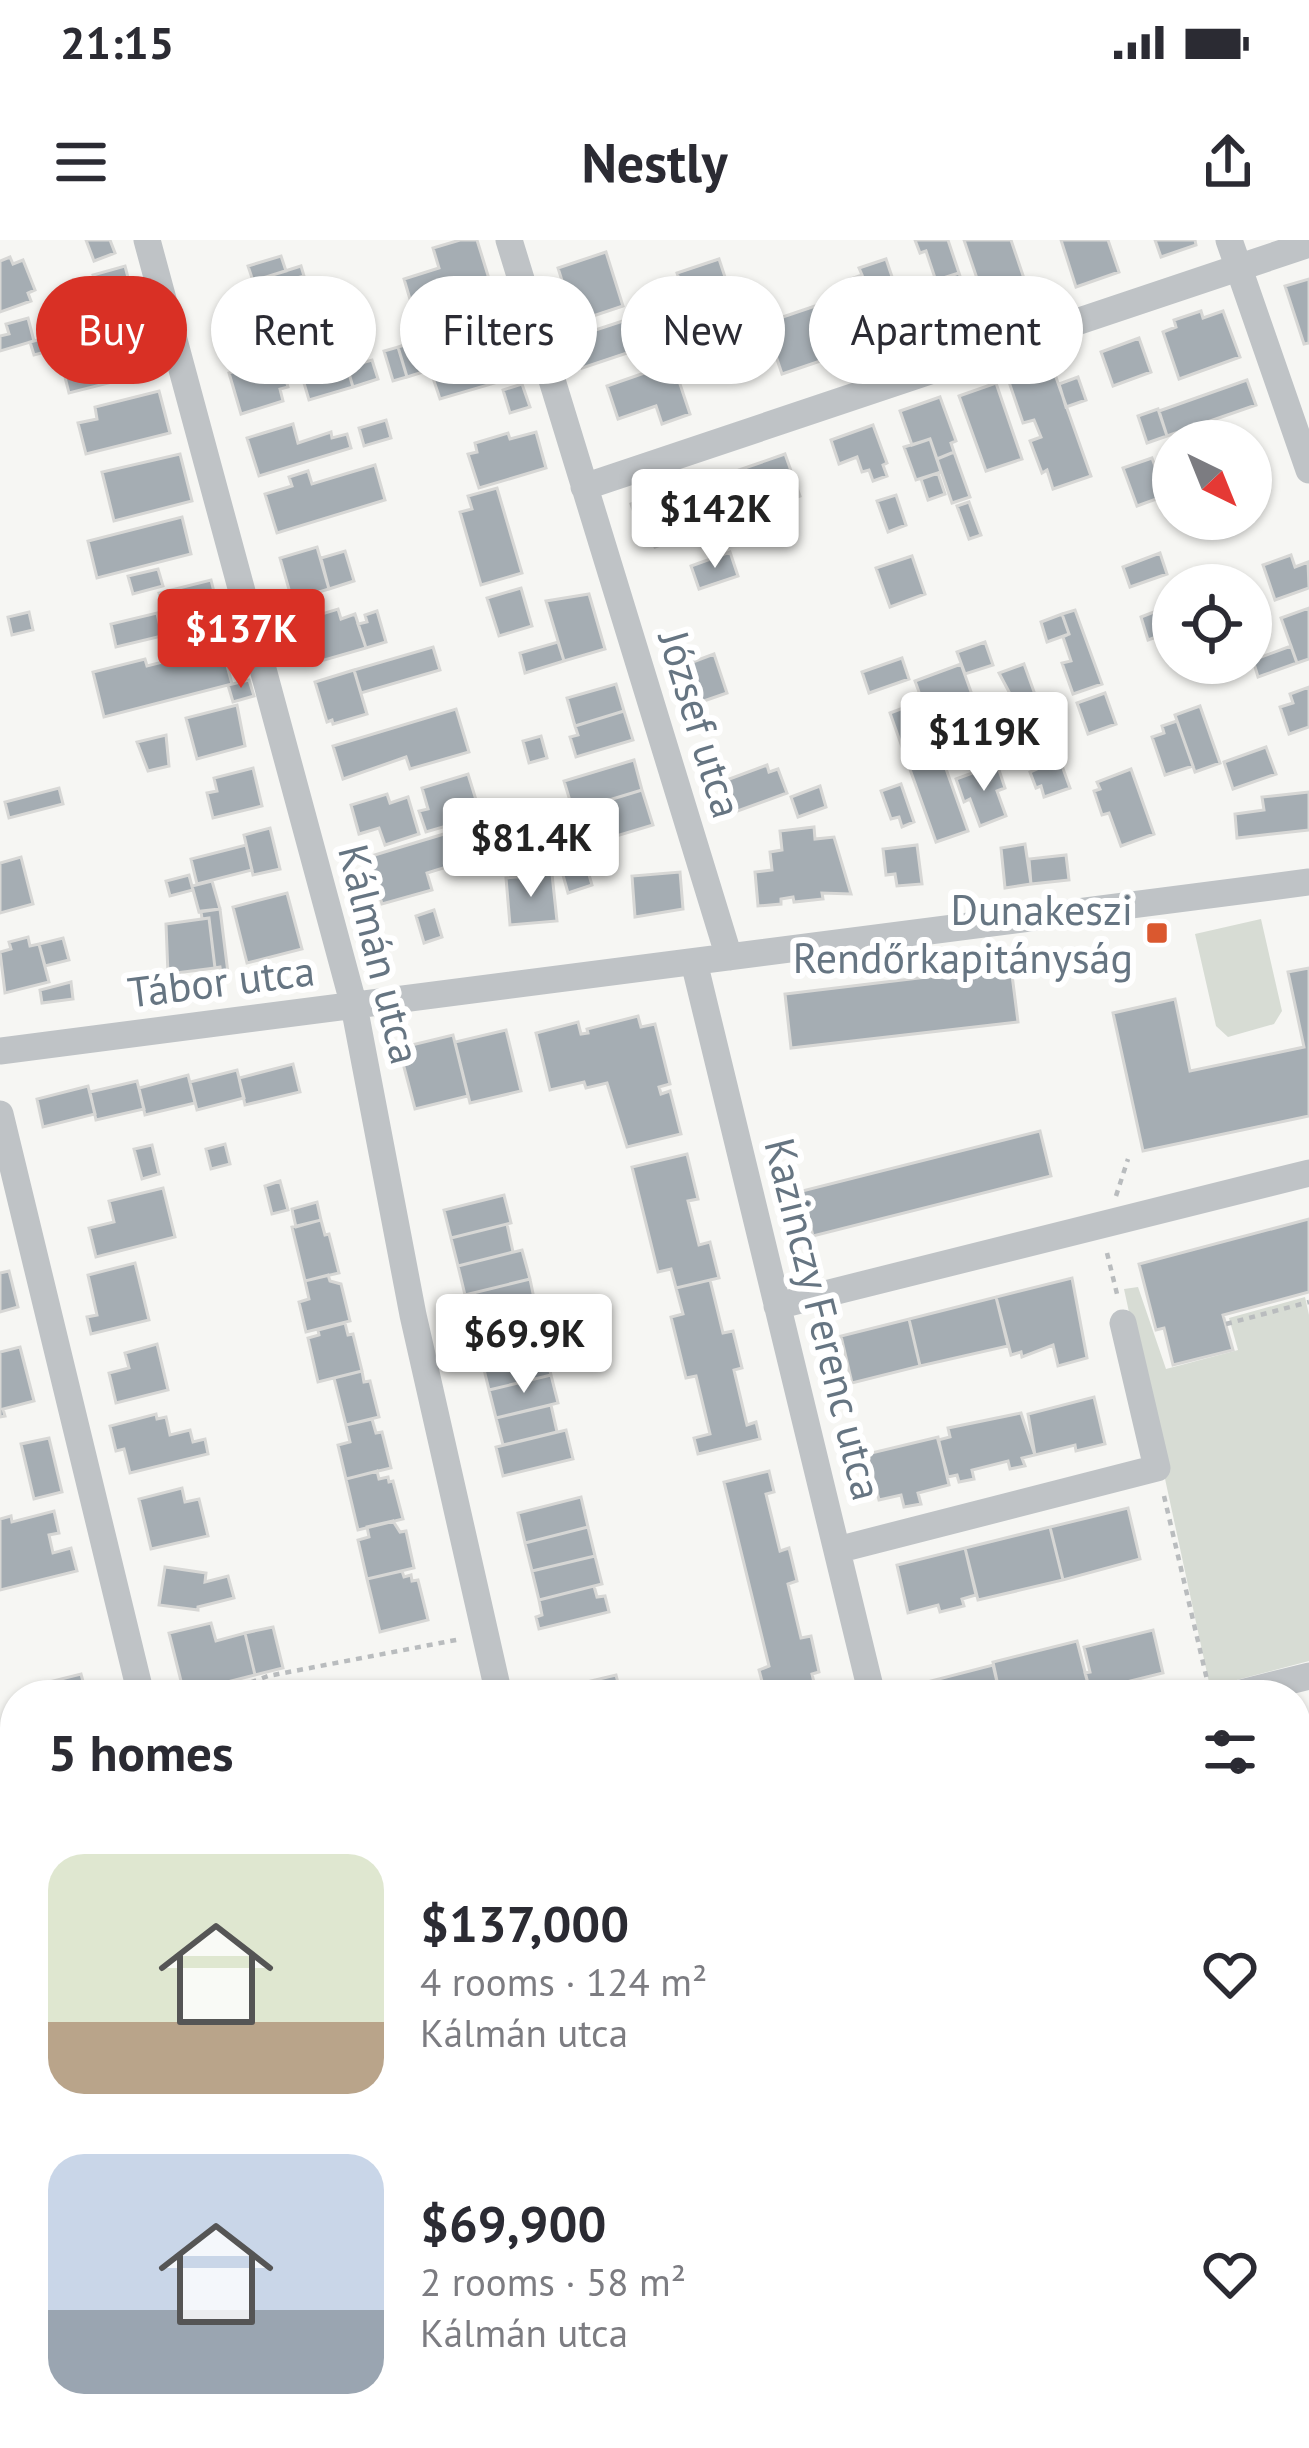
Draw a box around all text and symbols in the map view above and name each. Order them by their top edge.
text: 21:15 [60,13,174,71]
text: Nestly [581,127,728,197]
icon: menu [48,129,114,195]
icon: share [1195,129,1261,195]
chip: Buy [36,276,187,384]
chip: Rent [211,276,376,384]
chip: Filters [400,276,597,384]
chip: New [621,276,785,384]
chip: Apartment [809,276,1083,384]
north arrow [1152,420,1272,540]
map controls [1152,420,1272,684]
pin: $142K [631,469,799,571]
text: $142K [659,482,771,533]
button: locate [1152,564,1272,684]
pin: $137K [157,589,325,691]
text: $137K [185,602,297,653]
street label: József utca [646,622,755,824]
pin: $119K [900,692,1068,794]
text: $119K [928,705,1040,756]
pin: $81.4K [433,798,629,900]
text: $81.4K [470,811,592,862]
street label: Kálmán utca [326,839,434,1069]
place label: Dunakeszi Rendőrkapitányság [793,882,1133,985]
marker: Dunakeszi Rendőrkapitányság [1144,920,1170,946]
street label: Tábor utca [124,942,318,1020]
street label: Kazinczy Ferenc utca [752,1132,896,1506]
pin: $69.9K [426,1294,622,1396]
text: $69.9K [463,1307,585,1358]
text: 5 homes [48,1719,234,1785]
icon: filters [1197,1719,1263,1785]
text: $137,000 [420,1890,629,1956]
icon: home [144,1902,288,2046]
icon: heart [1197,1941,1263,2007]
text: 4 rooms · 124 m² [420,1956,707,2007]
text: Kálmán utca [420,2007,628,2058]
text: $69,900 [420,2190,606,2256]
icon: home [144,2202,288,2346]
icon: heart [1197,2241,1263,2307]
text: 2 rooms · 58 m² [420,2256,686,2307]
text: Kálmán utca [420,2307,628,2358]

